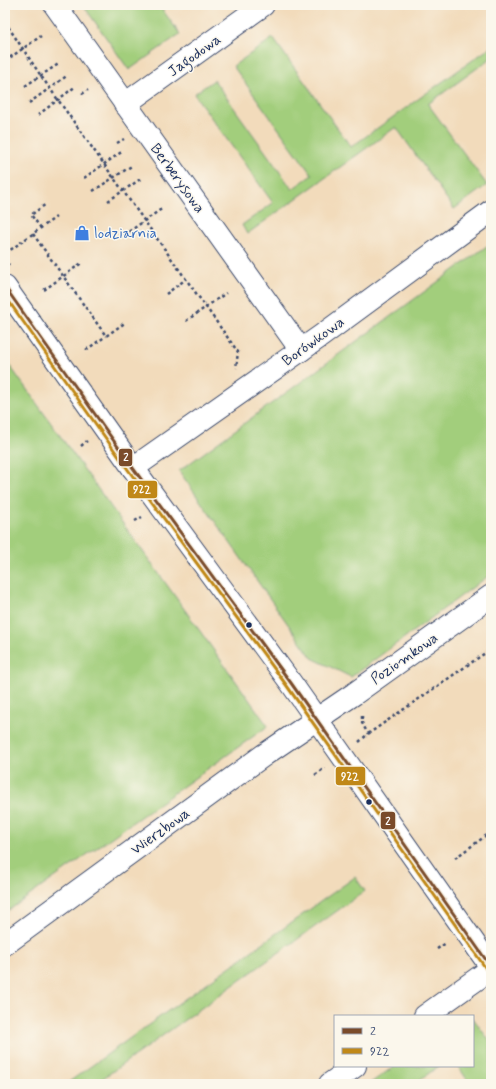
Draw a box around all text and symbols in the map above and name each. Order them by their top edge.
street label: Jagodowa [164,30,226,83]
street label: Berberysowa [145,140,209,217]
shop icon: lodziarnia [73,224,91,242]
place label: lodziarnia [94,224,157,244]
street label: Borówkowa [278,312,349,371]
line badge: 2 [118,448,133,467]
text: 2 [123,451,129,465]
line badge: 922 [127,480,158,499]
text: 922 [133,483,151,497]
unlabelled marker [244,620,254,630]
street label: Poziomkowa [367,628,442,689]
line badge: 922 [335,766,366,786]
text: 922 [341,770,359,784]
unlabelled marker [364,797,374,807]
street label: Wierzbowa [127,803,194,860]
line badge: 2 [380,811,396,830]
text: 2 [385,815,391,829]
legend [334,1015,474,1067]
text: 2 [370,1024,376,1040]
text: 922 [370,1044,389,1060]

